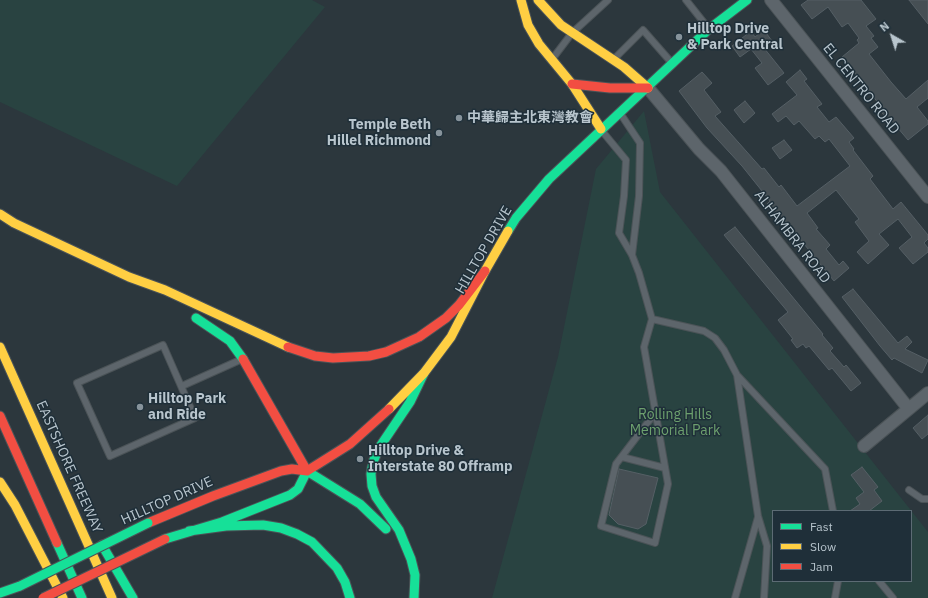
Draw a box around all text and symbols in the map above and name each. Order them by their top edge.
north arrow [872,16,912,56]
text: N [877,19,892,35]
place label: Hilltop Drive & Park Central [687,21,783,54]
marker: Hilltop Drive & Park Central [674,32,684,42]
street label: EL CENTRO ROAD [819,40,903,138]
place label: 中華歸主北東灣教會 [467,110,593,126]
marker: 中華歸主北東灣教會 [454,113,464,123]
place label: Temple Beth Hillel Richmond [327,117,431,150]
marker: Temple Beth Hillel Richmond [434,128,444,138]
street label: ALHAMBRA ROAD [750,187,834,287]
street label: HILLTOP DRIVE [452,203,516,297]
place label: Hilltop Park and Ride [148,391,226,424]
street label: EASTSHORE FREEWAY [32,398,106,536]
marker: Hilltop Park and Ride [135,402,145,412]
park label: Rolling Hills Memorial Park [630,407,720,440]
place label: Hilltop Drive & Interstate 80 Offramp [368,443,513,476]
marker: Hilltop Drive & Interstate 80 Offramp [355,454,365,464]
street label: HILLTOP DRIVE [119,473,215,529]
legend [772,510,912,582]
text: Fast [810,519,833,534]
text: Slow [810,539,836,554]
text: Jam [810,559,833,574]

